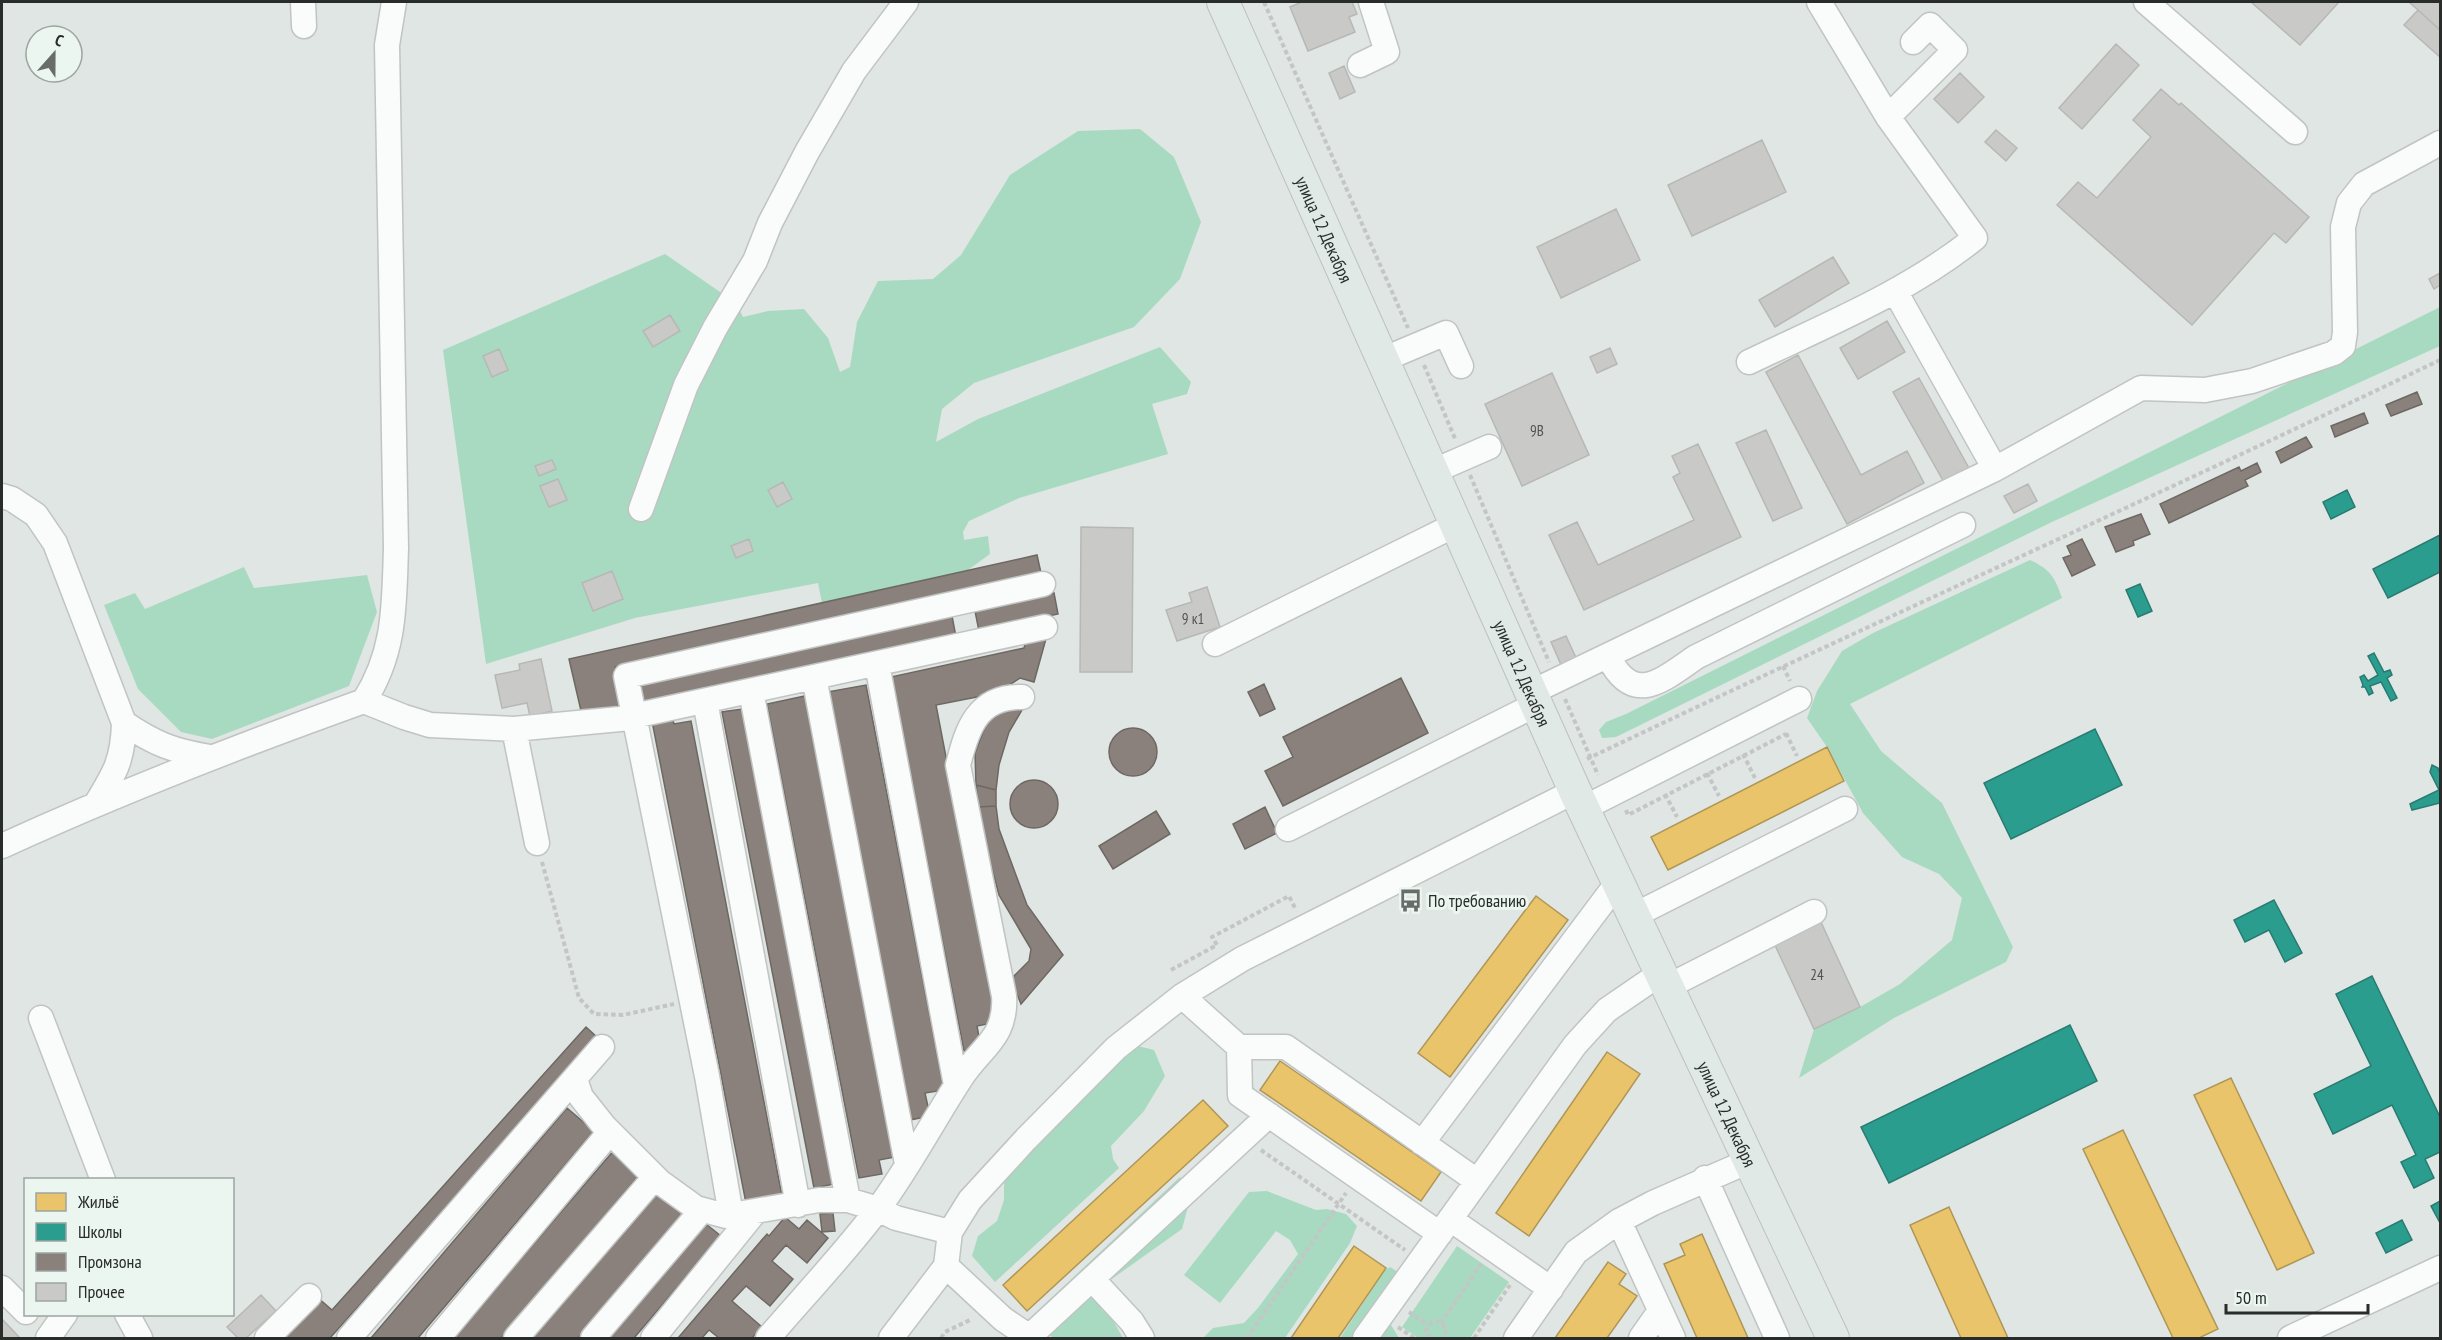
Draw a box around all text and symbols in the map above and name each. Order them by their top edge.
north arrow [24,24,84,84]
text: С [52,29,67,51]
street label: улица 12 Декабря [1291,173,1358,286]
house number: 9В [1530,421,1544,440]
house number: 9 к1 [1182,609,1204,628]
street label: улица 12 Декабря [1489,616,1556,730]
bus stop icon: По требованию [1397,887,1423,913]
place label: По требованию [1428,889,1526,912]
house number: 24 [1810,965,1824,984]
street label: улица 12 Декабря [1693,1057,1762,1170]
legend [24,1178,234,1316]
text: Жильё [77,1190,119,1213]
text: Школы [78,1220,122,1243]
text: Промзона [78,1250,142,1273]
scale bar [2226,1277,2368,1315]
text: Прочее [78,1280,125,1303]
text: 50 m [2235,1286,2267,1309]

